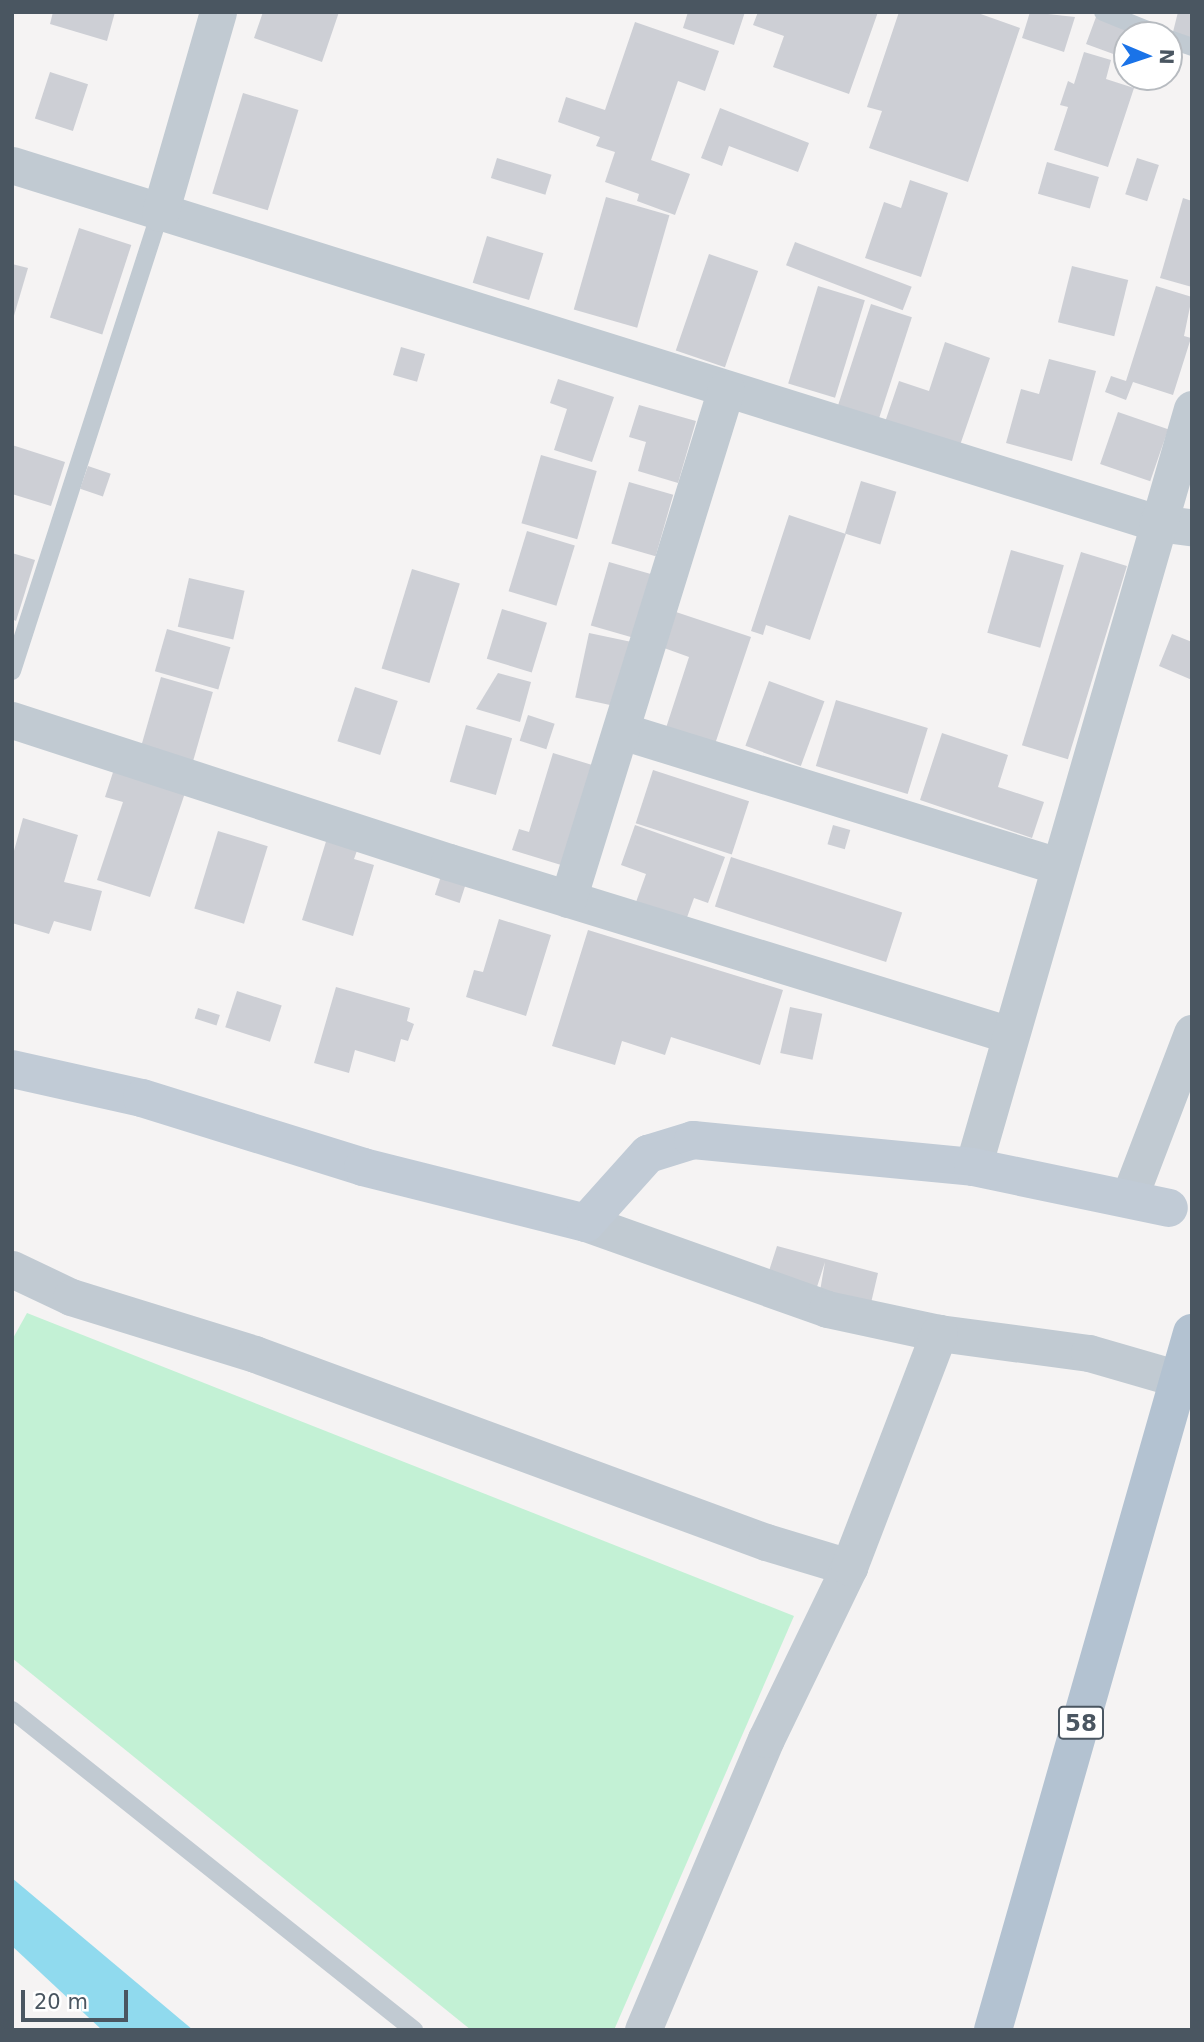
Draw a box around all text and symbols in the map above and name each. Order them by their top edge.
north arrow [1113,21,1183,91]
text: N [1156,48,1178,65]
road number: 58 [1056,1704,1106,1742]
scale bar [24,1976,131,2020]
text: 20 m [34,1990,88,2014]

